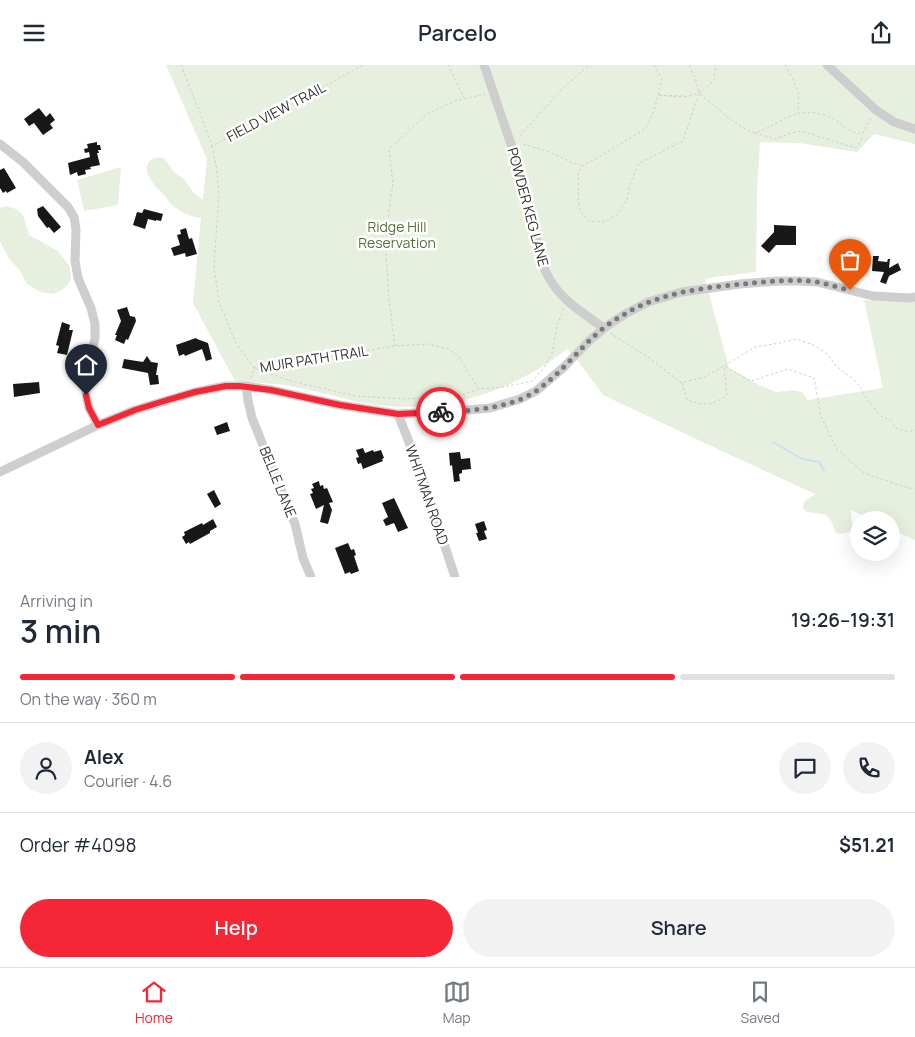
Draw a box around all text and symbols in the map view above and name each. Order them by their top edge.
text: Parcelo [418,18,497,48]
icon: menu [20,19,48,47]
icon: share [867,19,895,47]
street label: FIELD VIEW TRAIL [223,77,329,146]
street label: POWDER KEG LANE [503,145,554,268]
park label: Ridge Hill Reservation [358,217,436,252]
pin [829,239,871,290]
icon: bag [836,246,864,274]
street label: MUIR PATH TRAIL [258,341,369,376]
pin [65,344,107,395]
icon: home [72,351,100,379]
courier [416,387,466,437]
icon: bike [427,398,455,426]
street label: WHITMAN ROAD [402,442,453,547]
street label: BELLE LANE [256,443,301,520]
map controls [850,511,900,561]
button: layers [850,511,900,561]
text: Arriving in [20,590,93,612]
text: 19:26–19:31 [791,607,895,633]
text: 3 min [20,609,101,653]
text: On the way · 360 m [20,688,157,710]
button: person [20,742,72,794]
button: chat [779,742,831,794]
button: phone [843,742,895,794]
text: Alex [84,744,124,770]
text: Courier · 4.6 [84,770,172,792]
text: Order #4098 [20,832,137,858]
text: $51.21 [839,832,895,858]
button: Help [20,899,453,957]
button: Share [463,899,895,957]
tab: Home [135,978,173,1027]
tab: Map [443,978,471,1027]
tab: Saved [741,978,780,1027]

